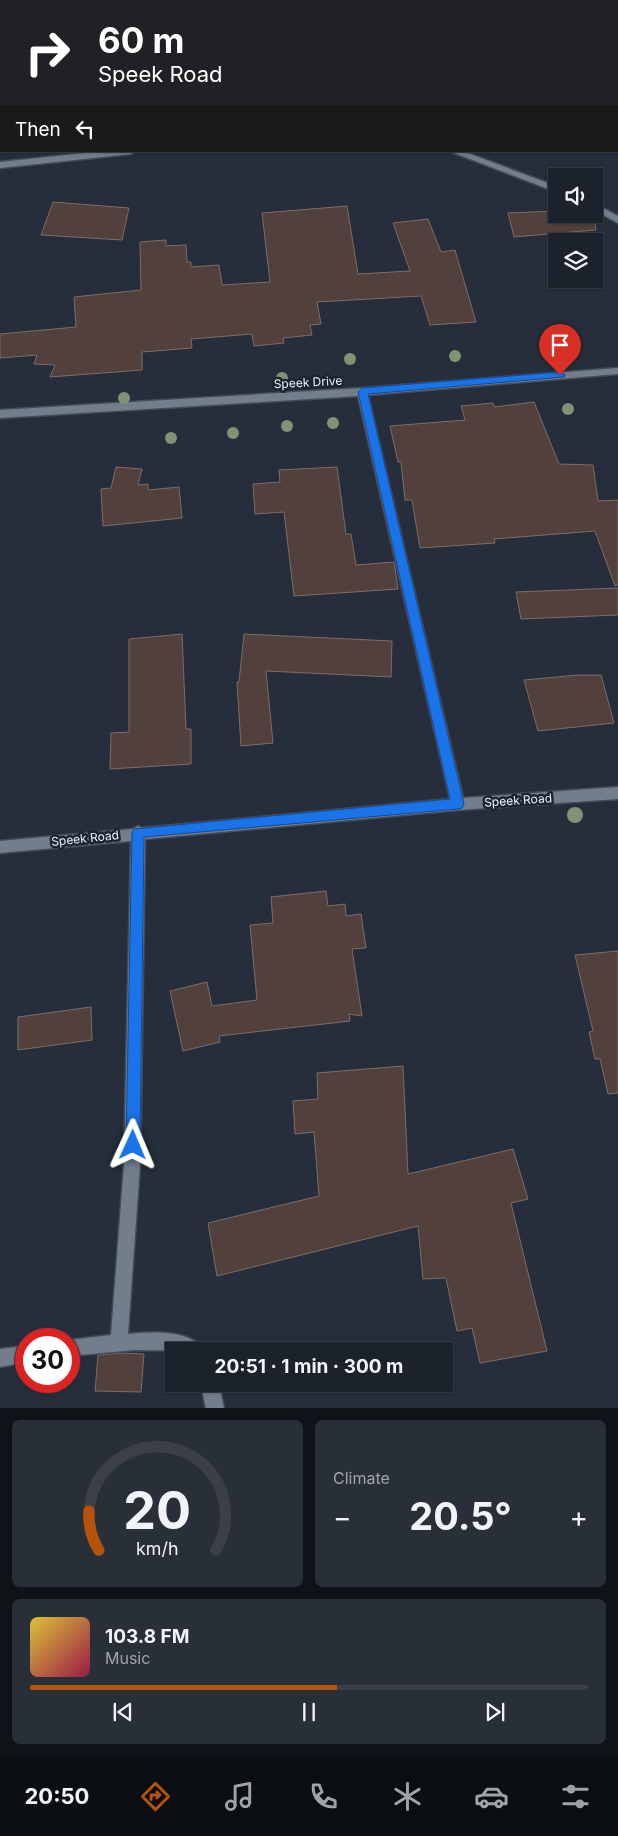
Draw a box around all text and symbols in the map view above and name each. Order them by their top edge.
text: 60 m [98,19,185,61]
icon: right [15,20,80,85]
text: Speek Road [98,61,223,87]
icon: left [71,115,99,143]
text: Then [15,118,61,141]
map controls [548,168,603,288]
button: sound [548,168,603,223]
button: layers [548,233,603,288]
pin [539,324,581,375]
icon: arrive [546,331,574,359]
street label: Speek Drive [273,373,343,391]
street label: Speek Road [484,790,552,810]
street label: Speek Road [50,827,120,849]
position arrow [106,1118,158,1170]
speed limit sign: 30 [15,1328,80,1393]
text: 20:51 · 1 min · 300 m [215,1355,403,1378]
text: Climate [333,1468,390,1488]
text: 20 [124,1479,191,1542]
text: 20.5° [409,1493,512,1539]
text: − [333,1500,352,1534]
text: + [569,1500,588,1534]
text: km/h [136,1538,179,1559]
text: 103.8 FM [105,1625,189,1648]
text: Music [105,1648,150,1668]
icon: previous [109,1698,137,1726]
icon: pause [295,1698,323,1726]
icon: next [481,1698,509,1726]
icon: directions [138,1779,173,1814]
icon: music [222,1779,257,1814]
icon: phone [306,1779,341,1814]
icon: climate [390,1779,425,1814]
icon: car [474,1779,509,1814]
icon: filters [558,1779,593,1814]
text: 20:50 [25,1783,89,1809]

